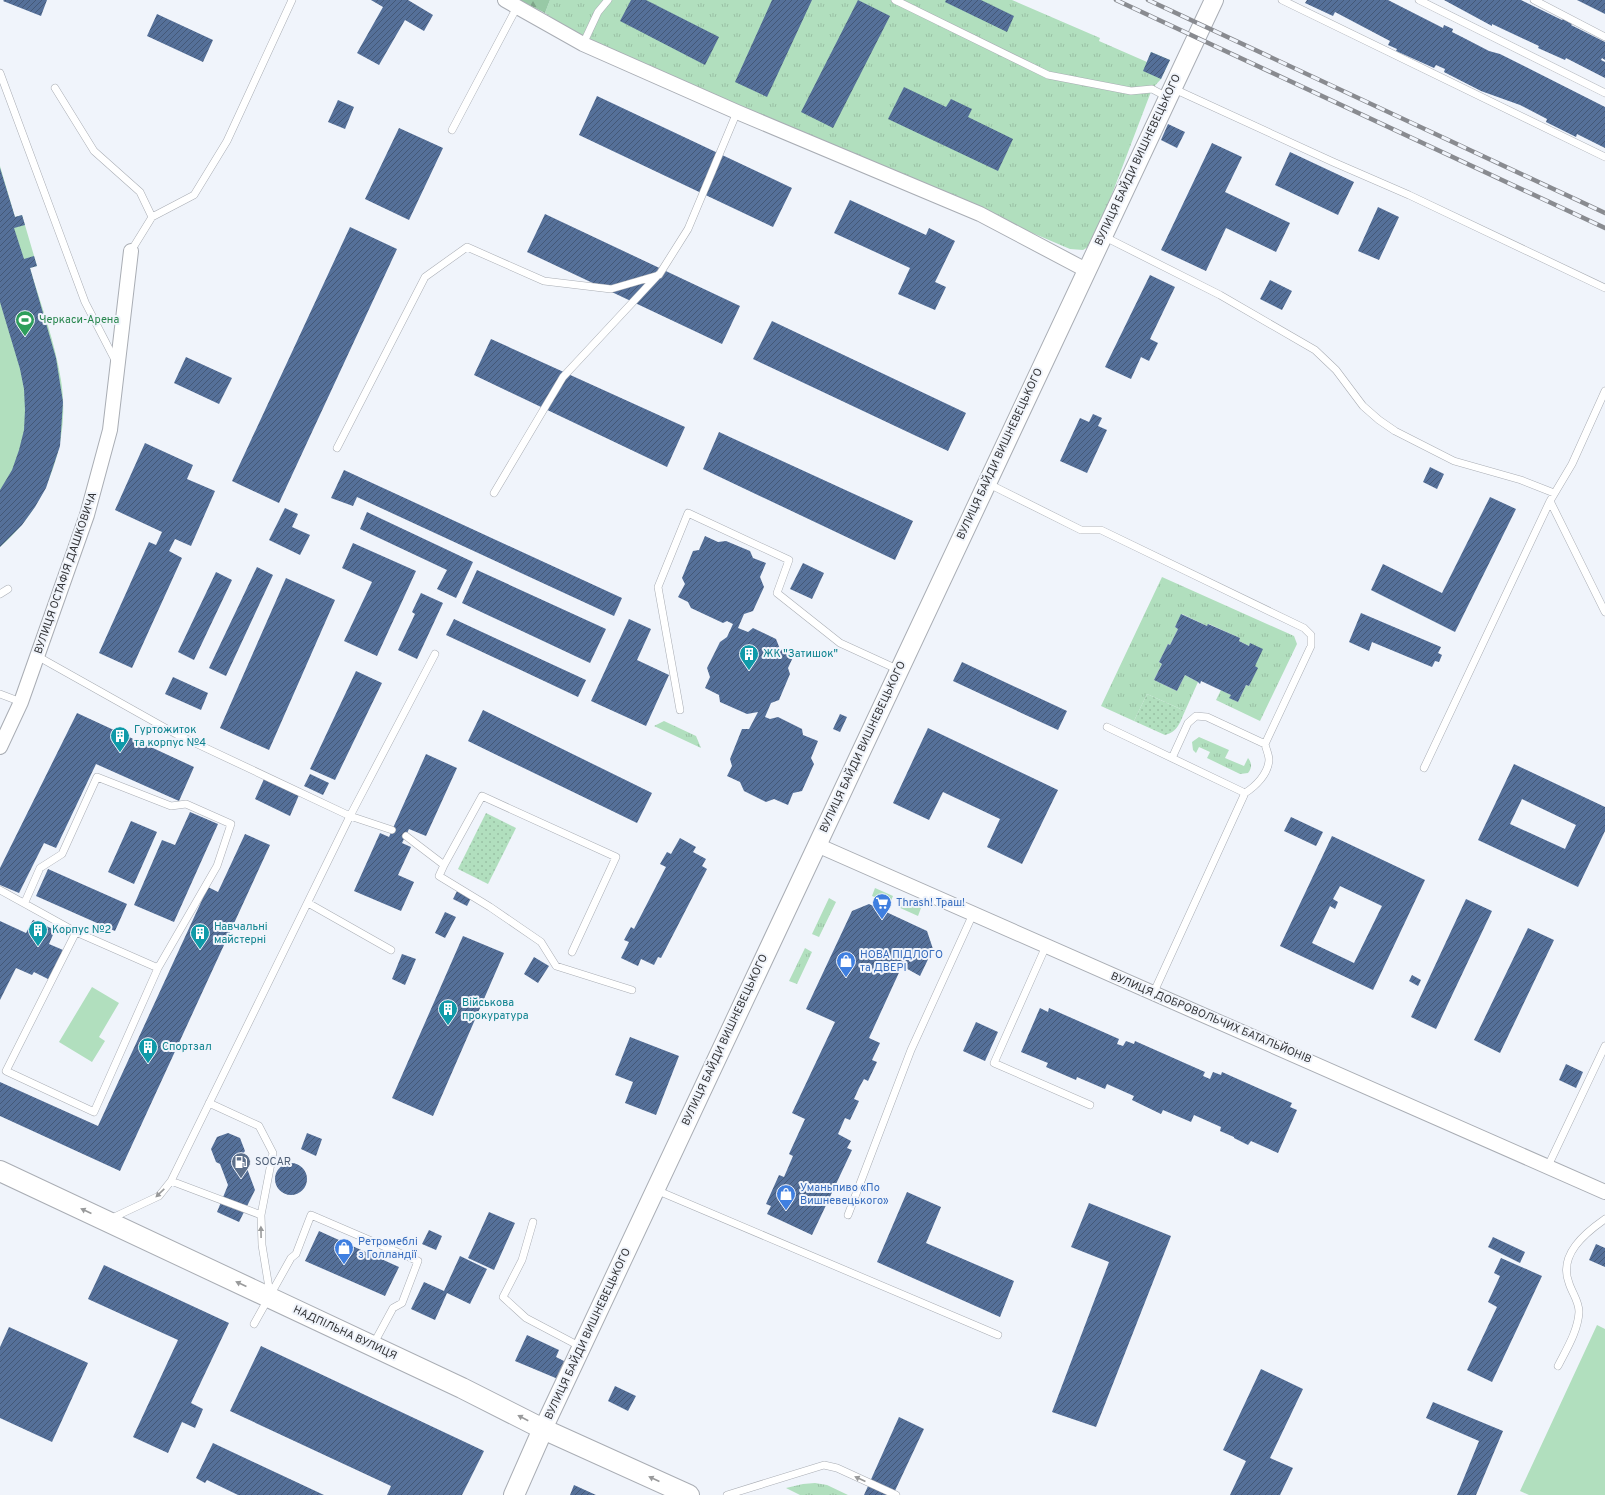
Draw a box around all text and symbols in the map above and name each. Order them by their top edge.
street label: ВУЛИЦЯ БАЙДИ ВИШНЕВЕЦЬКОГО [1091,72,1184,248]
sports icon: Черкаси-Арена [14,309,36,337]
place label: Черкаси-Арена [39,313,119,327]
street label: ВУЛИЦЯ БАЙДИ ВИШНЕВЕЦЬКОГО [953,366,1046,542]
street label: ВУЛИЦЯ ОСТАФІЯ ДАШКОВИЧА [32,490,100,656]
building icon: ЖК "Затишок" [738,643,760,671]
place label: ЖК "Затишок" [763,647,838,661]
street label: ВУЛИЦЯ БАЙДИ ВИШНЕВЕЦЬКОГО [816,659,909,835]
place label: Гуртожиток та корпус №4 [134,723,206,750]
building icon: Гуртожиток та корпус №4 [109,725,131,753]
supermarket icon: Thrash! Траш! [871,892,893,920]
place label: Thrash! Траш! [896,896,965,910]
building icon: Корпус №2 [27,919,49,947]
place label: Навчальні майстерні [214,920,268,947]
building icon: Навчальні майстерні [189,922,211,950]
place label: Корпус №2 [52,923,111,937]
place label: НОВА ПІДЛОГО та ДВЕРІ [860,948,943,975]
shop icon: НОВА ПІДЛОГО та ДВЕРІ [835,950,857,978]
street label: ВУЛИЦЯ БАЙДИ ВИШНЕВЕЦЬКОГО [678,952,771,1128]
street label: ВУЛИЦЯ ДОБРОВОЛЬЧИХ БАТАЛЬЙОНІВ [1108,968,1314,1067]
place label: Військова прокуратура [462,996,529,1023]
building icon: Військова прокуратура [437,998,459,1026]
building icon: Спортзал [137,1036,159,1064]
place label: Спортзал [162,1040,212,1054]
fuel station icon: SOCAR [230,1151,252,1179]
place label: SOCAR [255,1155,291,1169]
place label: Уманьпиво «По Вишневецького» [800,1181,889,1208]
shop icon: Уманьпиво «По Вишневецького» [775,1183,797,1211]
one-way arrow [155,1188,165,1198]
one-way arrow [80,1208,91,1214]
one-way arrow [258,1225,264,1238]
place label: Ретромеблі з Голландії [358,1235,418,1262]
shop icon: Ретромеблі з Голландії [333,1237,355,1265]
street label: ВУЛИЦЯ БАЙДИ ВИШНЕВЕЦЬКОГО [541,1246,634,1422]
one-way arrow [235,1281,247,1287]
street label: НАДПІЛЬНА ВУЛИЦЯ [291,1303,399,1363]
one-way arrow [517,1415,529,1422]
one-way arrow [647,1475,659,1481]
one-way arrow [854,1475,866,1481]

